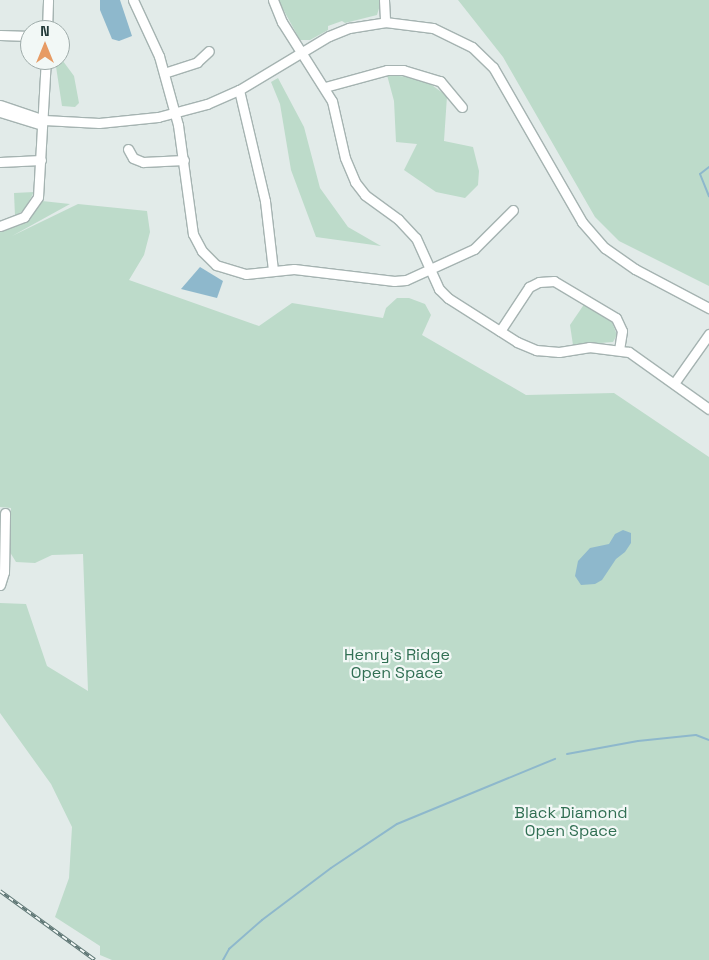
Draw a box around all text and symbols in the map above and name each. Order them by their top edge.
north arrow [20,20,70,70]
text: N [40,22,50,40]
park label: Henry's Ridge Open Space [344,645,450,683]
park label: Black Diamond Open Space [514,803,628,841]

